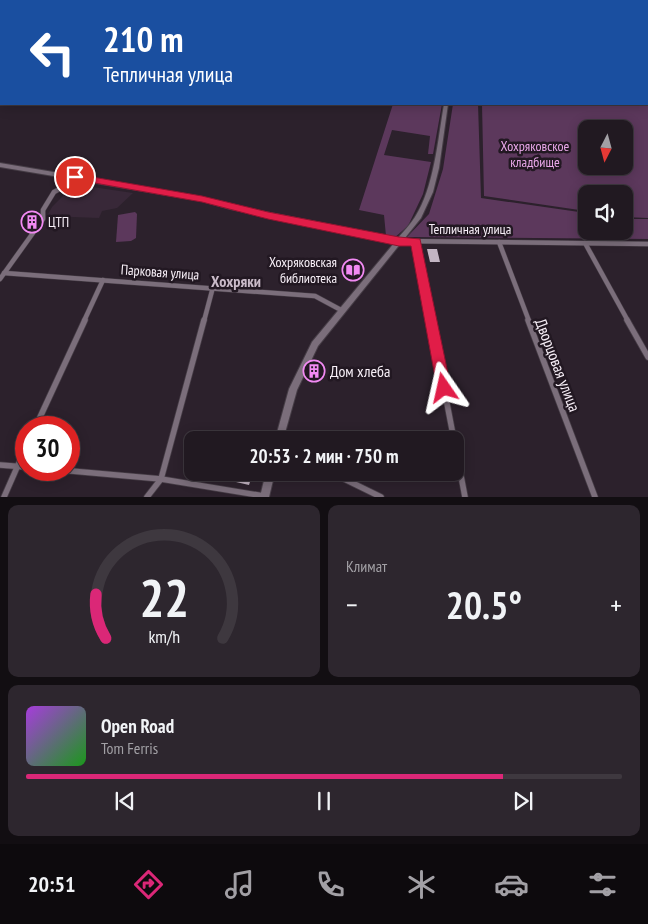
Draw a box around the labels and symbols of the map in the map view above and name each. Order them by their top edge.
north arrow [578,120,632,175]
park label: Хохряковское кладбище [501,137,570,171]
pin [54,156,96,198]
building icon: ЦТП [20,210,44,234]
place label: ЦТП [48,213,69,231]
street label: Тепличная улица [429,220,511,238]
place label: Хохряковская библиотека [269,253,337,287]
library icon: Хохряковская библиотека [341,258,365,282]
street label: Парковая улица [120,260,200,284]
district label: Хохряки [211,271,261,291]
street label: Дворцовая улица [531,316,585,414]
building icon: Дом хлеба [302,359,326,383]
place label: Дом хлеба [330,361,390,381]
position arrow [417,361,469,413]
speed limit sign: 30 [15,416,80,481]

